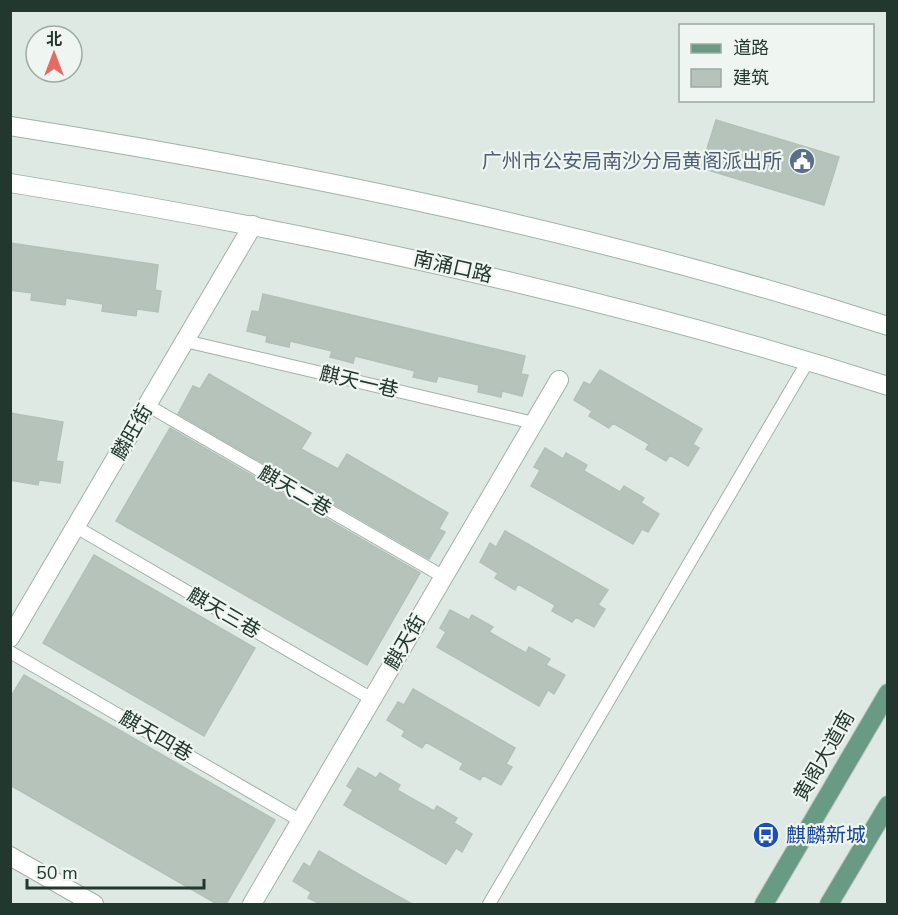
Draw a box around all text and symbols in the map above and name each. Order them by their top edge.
north arrow [24,24,84,84]
legend [679,24,874,102]
text: 北 [46,29,62,51]
text: 道路 [733,36,769,60]
text: 建筑 [733,66,769,90]
public building icon: 广州市公安局南沙分局黄阁派出所 [787,146,817,176]
place label: 广州市公安局南沙分局黄阁派出所 [482,148,782,175]
street label: 南涌口路 [411,245,495,289]
street label: 麒天一巷 [317,360,401,404]
street label: 麟旺街 [105,399,159,465]
street label: 麒天二巷 [254,459,336,523]
street label: 麒天三巷 [183,581,265,645]
street label: 麒天街 [378,609,432,675]
street label: 麒天四巷 [115,704,197,768]
street label: 黄阁大道南 [787,706,861,806]
bus stop icon: 麒麟新城 [751,820,781,850]
place label: 麒麟新城 [786,822,866,849]
scale bar [27,852,204,890]
text: 50 m [36,861,78,885]

